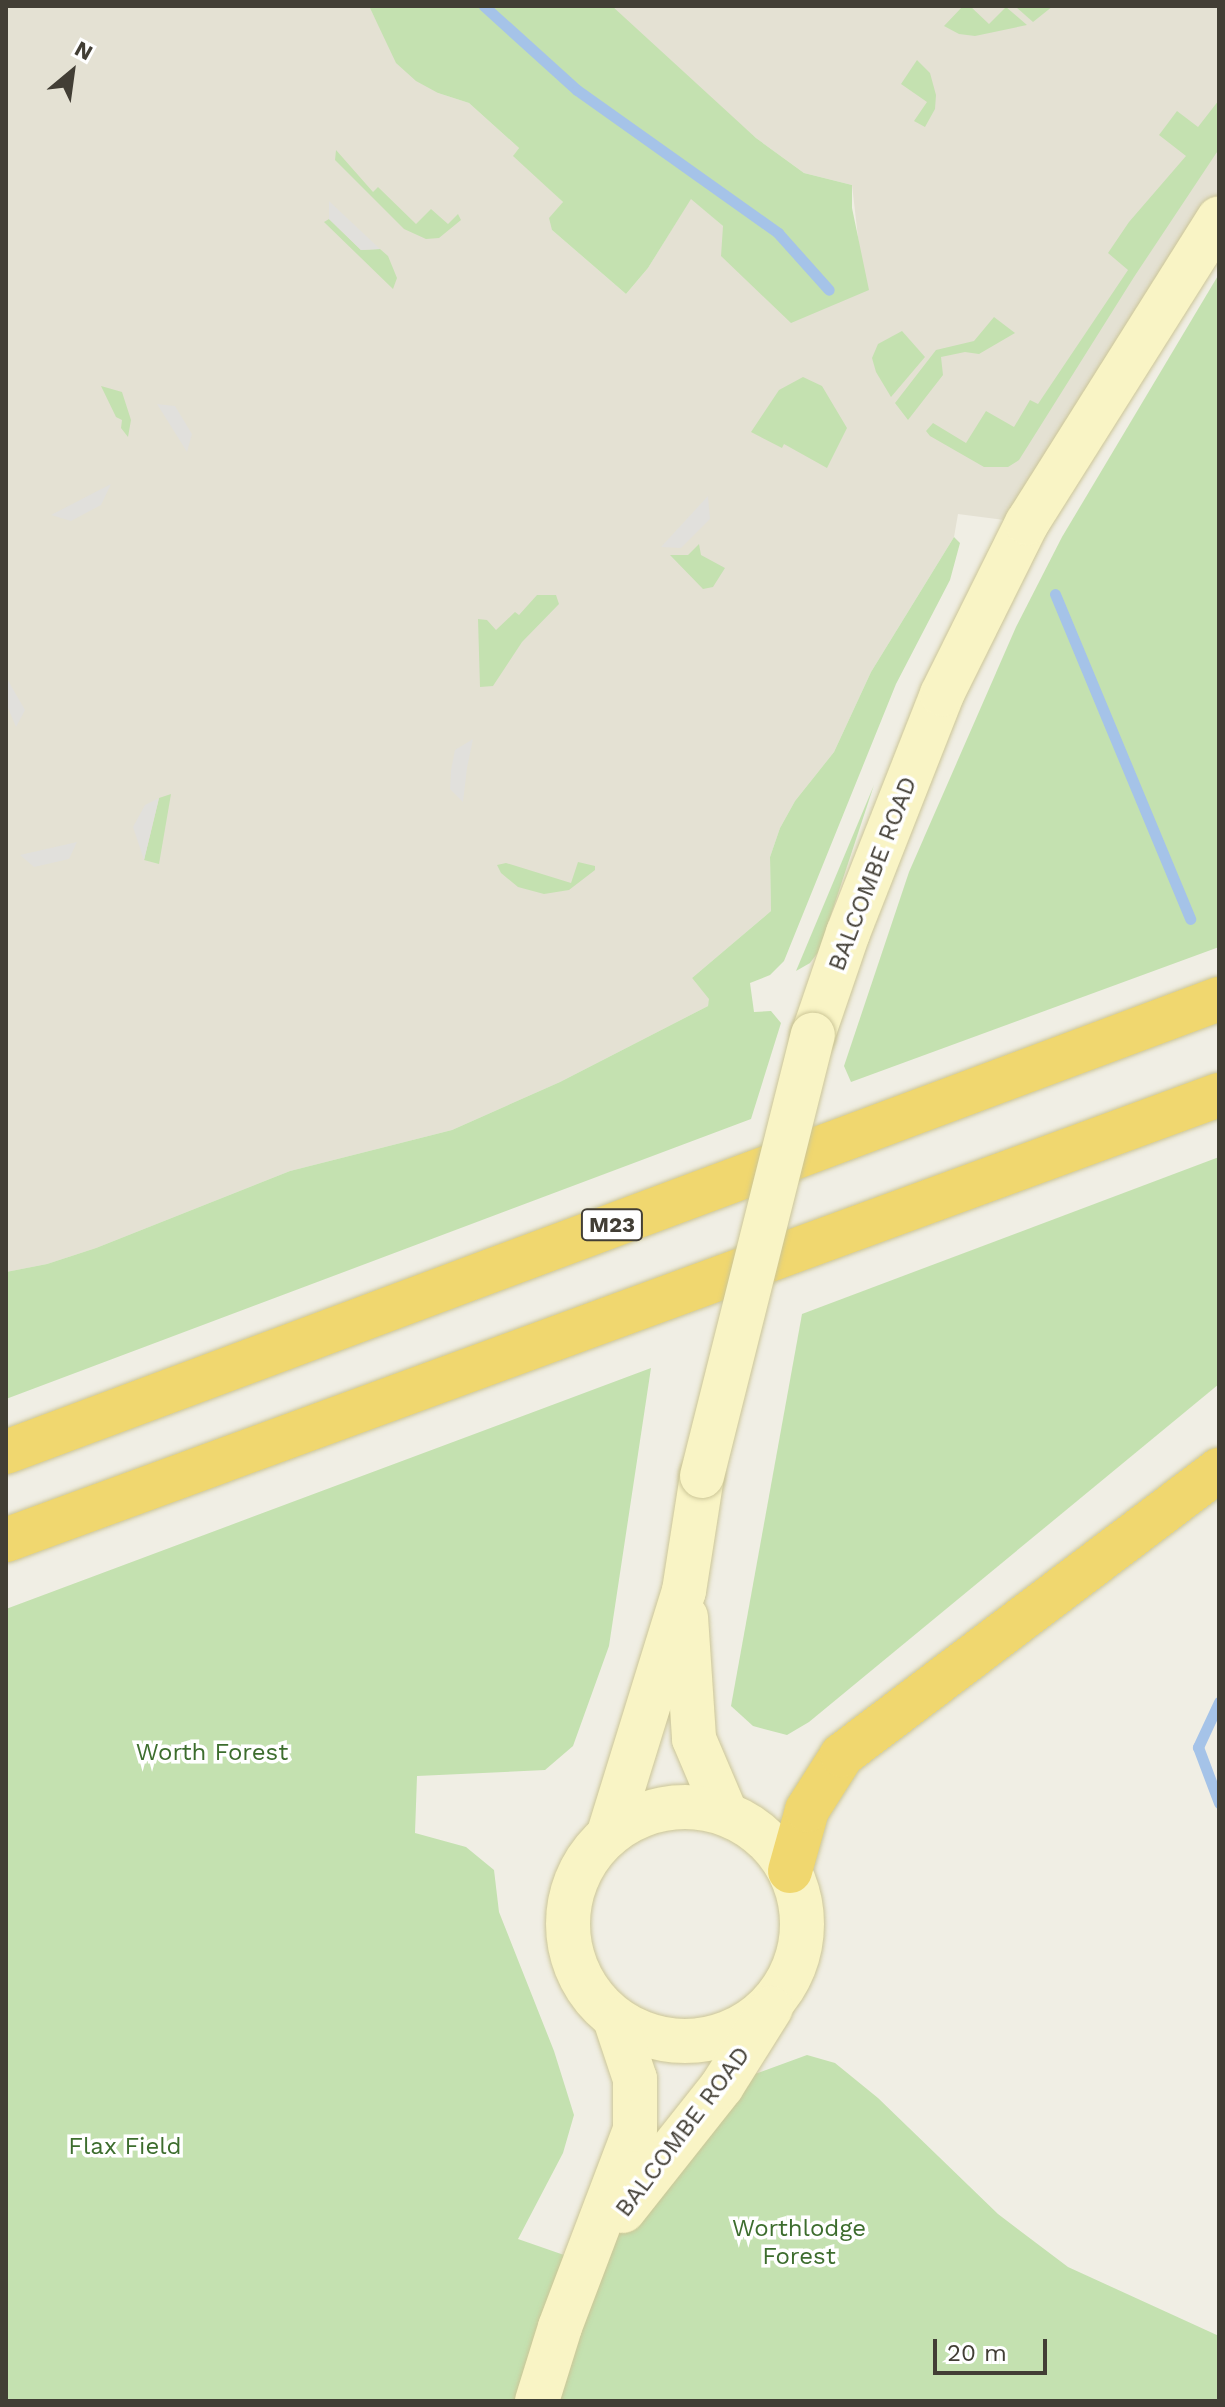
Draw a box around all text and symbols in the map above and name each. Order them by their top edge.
north arrow [32,32,112,112]
text: N [71,36,97,65]
street label: BALCOMBE ROAD [823,773,923,975]
road number: M23 [580,1207,644,1243]
park label: Worth Forest [136,1739,288,1767]
street label: BALCOMBE ROAD [610,2041,756,2223]
park label: Flax Field [68,2133,182,2161]
park label: Worthlodge Forest [732,2215,866,2271]
scale bar [937,2323,1051,2373]
text: 20 m [947,2339,1007,2367]

